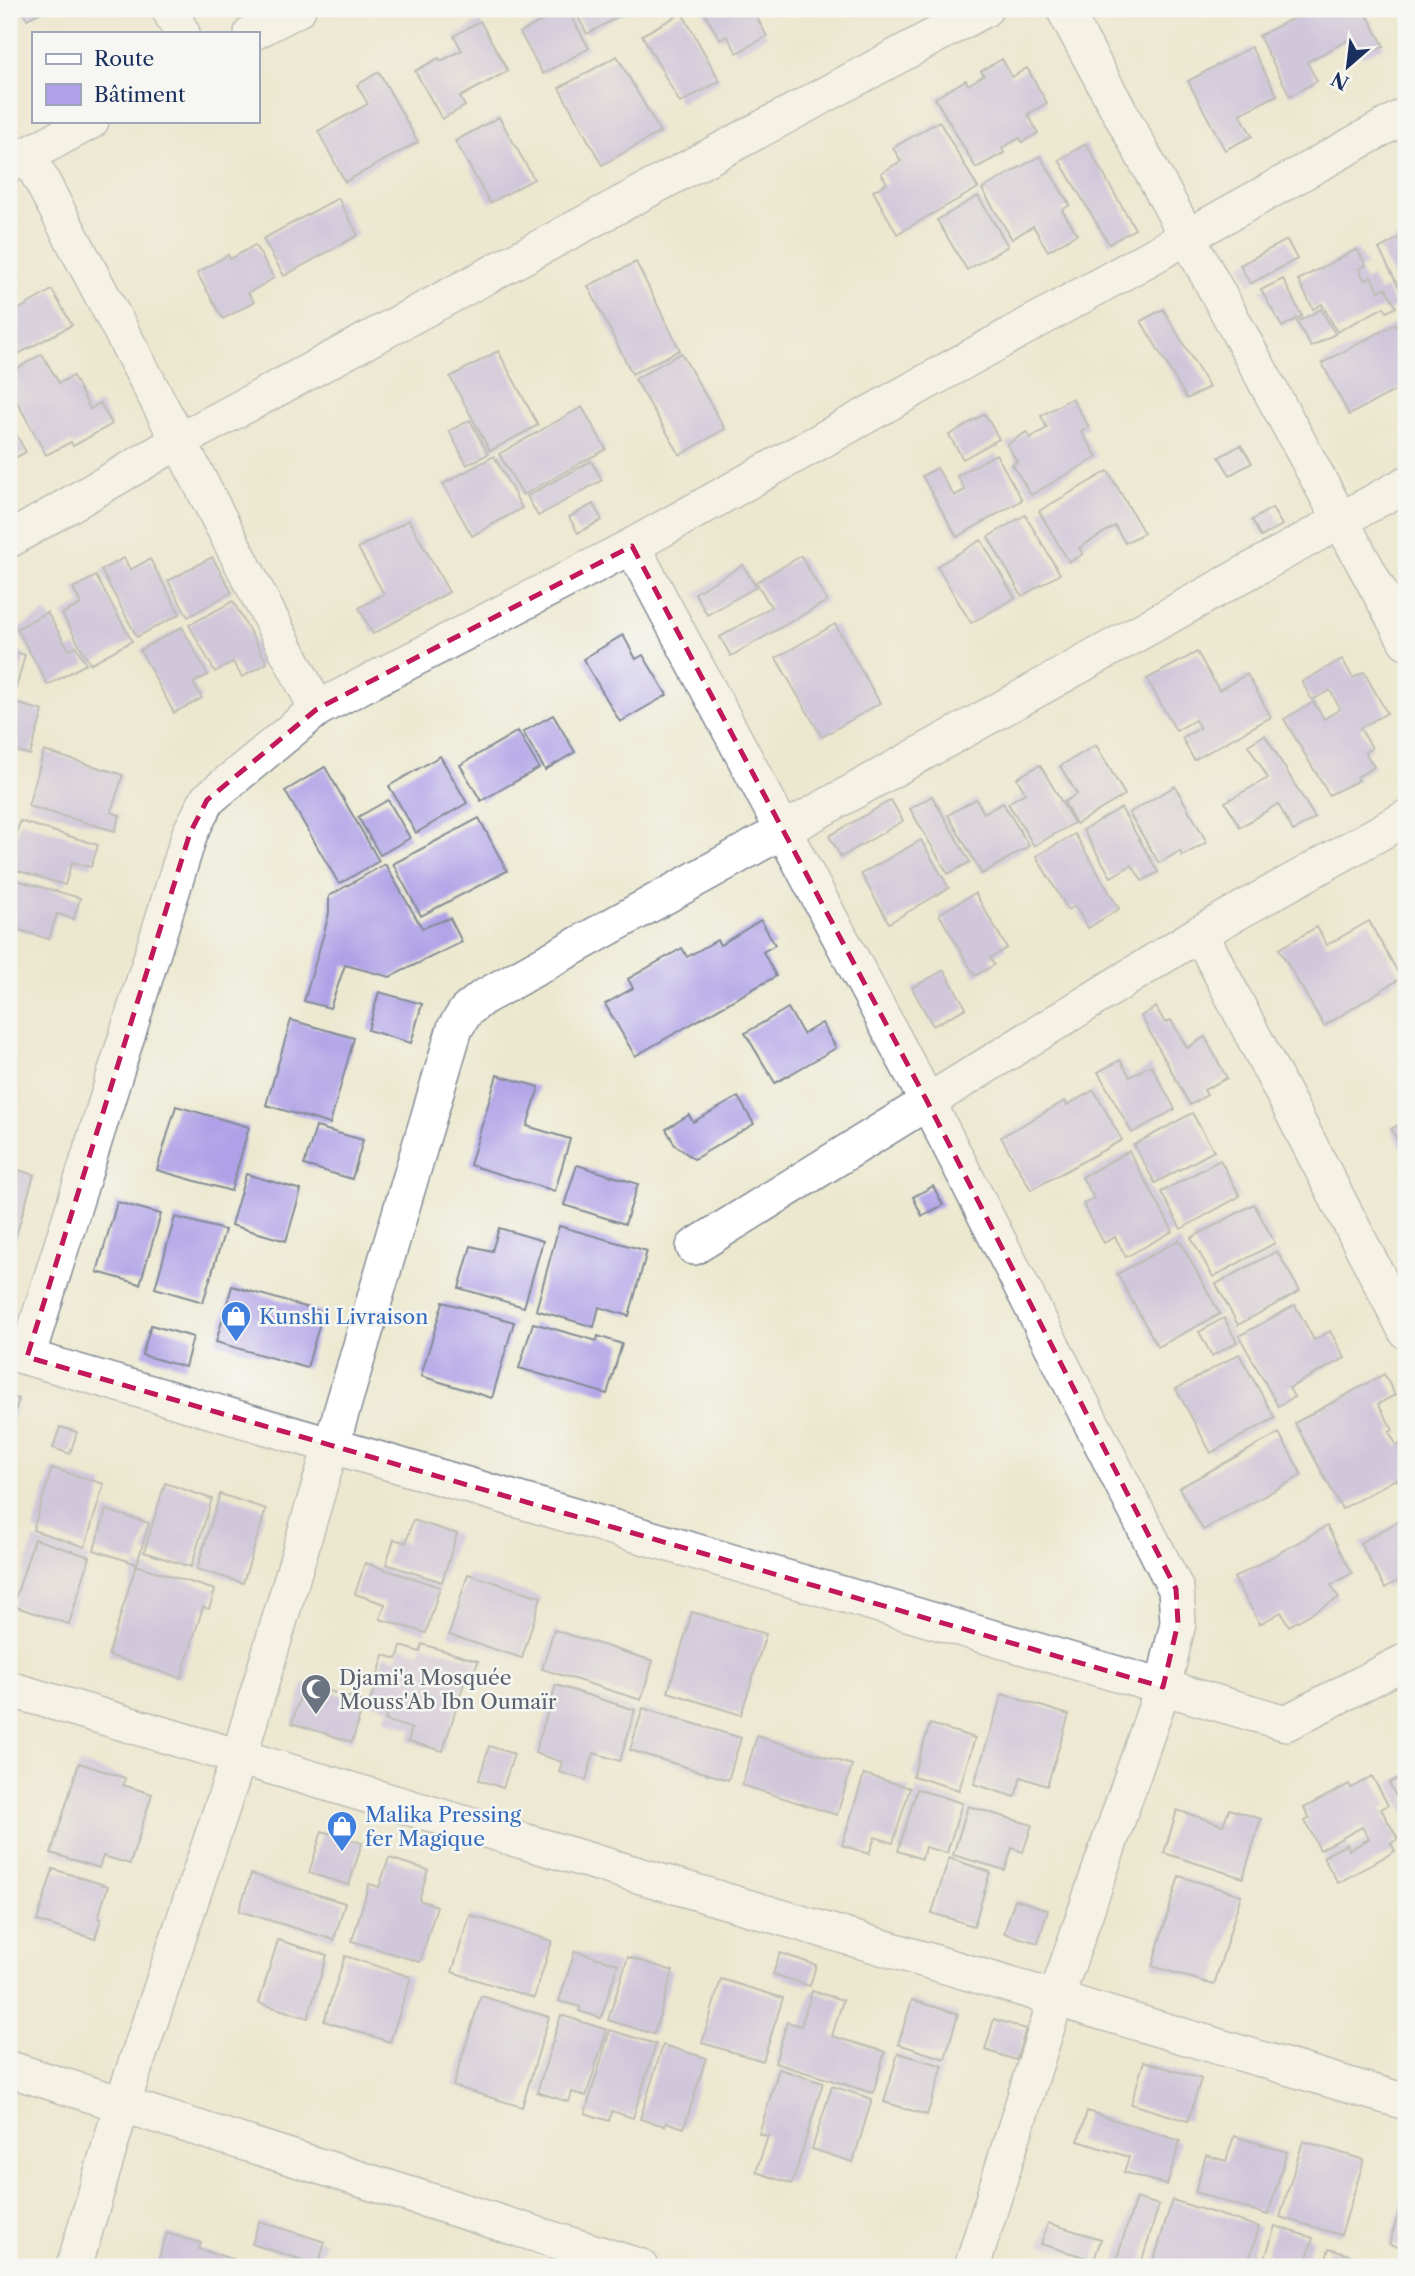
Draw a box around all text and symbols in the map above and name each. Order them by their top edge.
legend [32,32,259,122]
north arrow [1314,32,1384,102]
text: Route [94,46,154,71]
text: N [1328,67,1353,95]
text: Bâtiment [94,82,186,107]
shop icon: Kunshi Livraison [219,1299,253,1343]
place label: Kunshi Livraison [259,1304,428,1329]
place label: Djami'a Mosquée Mouss'Ab Ibn Oumaïr [339,1665,557,1714]
mosque icon: Djami'a Mosquée Mouss'Ab Ibn Oumaïr [299,1672,333,1716]
place label: Malika Pressing fer Magique [365,1802,522,1851]
shop icon: Malika Pressing fer Magique [325,1809,359,1853]

